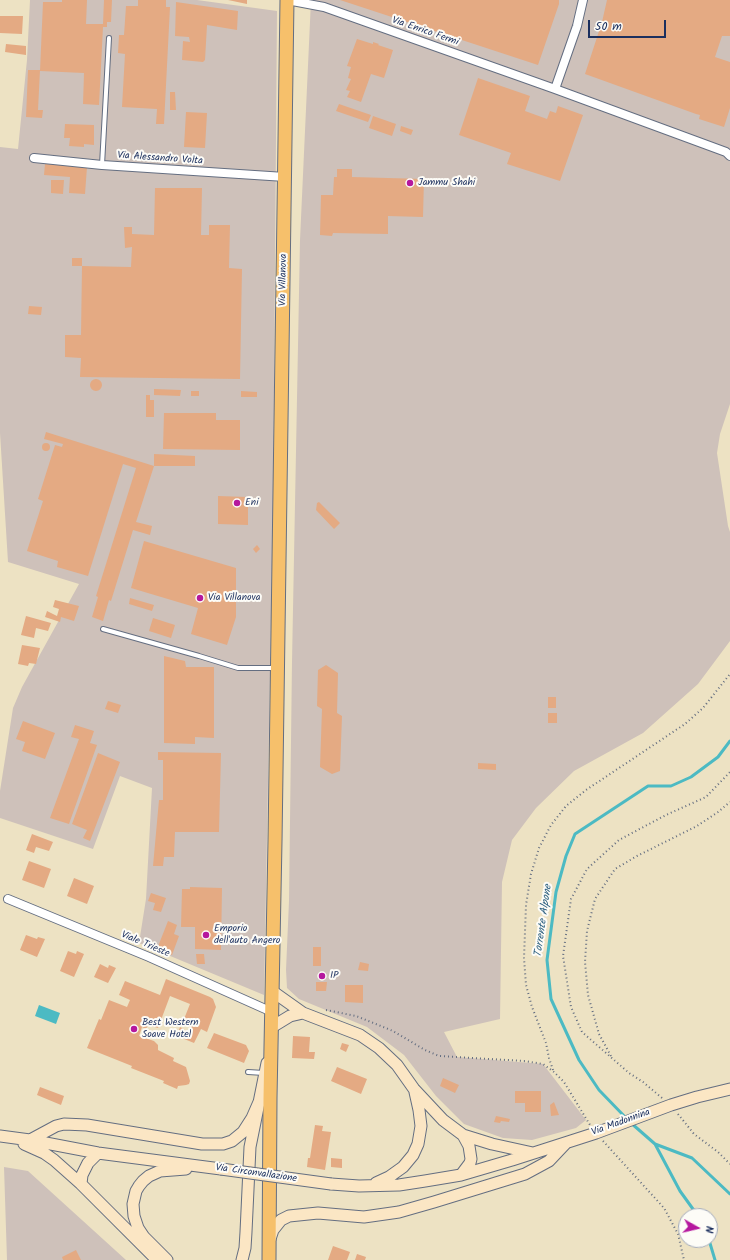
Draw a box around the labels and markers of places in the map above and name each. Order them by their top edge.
place label: Jammu Shahi [418,177,475,189]
marker: Jammu Shahi [405,178,415,188]
place label: Eni [245,497,259,509]
marker: Eni [232,498,242,508]
place label: Via Villanova [208,592,260,604]
marker: Via Villanova [195,593,205,603]
place label: Emporio dell'auto Angero [214,923,280,946]
marker: Emporio dell'auto Angero [201,930,211,940]
place label: IP [330,970,339,982]
marker: IP [317,971,327,981]
place label: Best Western Soave Hotel [142,1017,199,1040]
marker: Best Western Soave Hotel [129,1024,139,1034]

